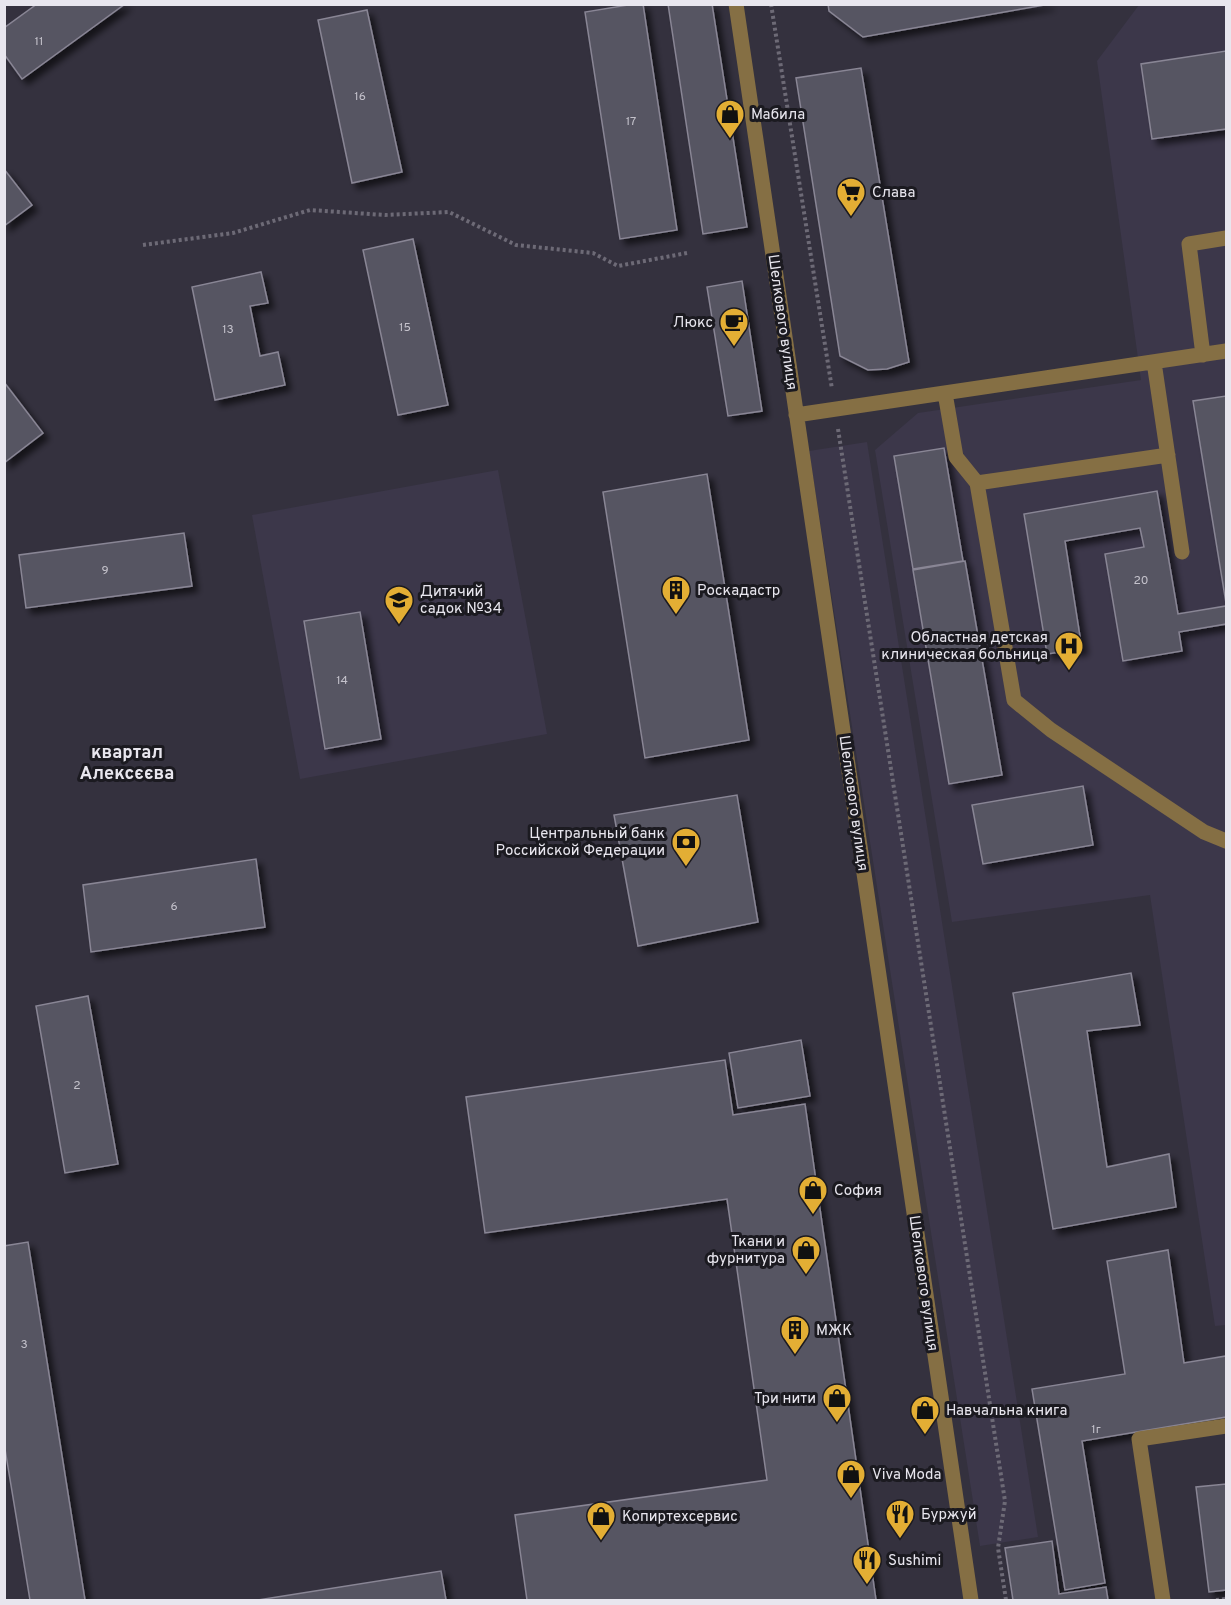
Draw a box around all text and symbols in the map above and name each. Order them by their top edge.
house number: 11 [35,34,43,50]
house number: 16 [354,89,366,105]
shop icon: Мабила [714,98,746,140]
place label: Мабила [751,106,805,125]
house number: 17 [626,114,636,130]
supermarket icon: Слава [835,176,867,218]
place label: Слава [872,184,915,203]
street label: Шелкового вулиця [763,253,800,391]
cafe icon: Люкс [718,306,750,348]
place label: Люкс [673,314,713,333]
house number: 15 [399,320,411,336]
house number: 13 [222,322,234,338]
house number: 9 [101,563,109,579]
house number: 20 [1133,573,1149,589]
building icon: Роскадастр [660,574,692,616]
place label: Роскадастр [697,582,780,601]
place label: Дитячий садок №34 [420,583,502,619]
school or university icon: Дитячий садок №34 [383,584,415,626]
place label: Областная детская клиническая больница [881,629,1048,665]
hospital icon: Областная детская клиническая больница [1053,630,1085,672]
house number: 14 [336,673,348,689]
street label: Шелкового вулиця [834,734,871,872]
district label: квартал Алексєєва [80,742,174,786]
place label: Центральный банк Российской Федерации [496,825,665,861]
bank icon: Центральный банк Российской Федерации [670,826,702,868]
house number: 6 [170,899,178,915]
house number: 2 [73,1078,81,1094]
shop icon: София [797,1174,829,1216]
place label: София [834,1182,882,1201]
street label: Шелкового вулиця [904,1214,941,1352]
place label: Ткани и фурнитура [707,1233,785,1269]
shop icon: Ткани и фурнитура [790,1234,822,1276]
building icon: МЖК [779,1314,811,1356]
place label: МЖК [816,1322,852,1341]
house number: 3 [20,1337,28,1353]
shop icon: Три нити [821,1382,853,1424]
place label: Три нити [754,1390,816,1409]
shop icon: Навчальна книга [909,1394,941,1436]
place label: Навчальна книга [946,1402,1067,1421]
house number: 1г [1091,1422,1101,1438]
shop icon: Viva Moda [835,1458,867,1500]
place label: Viva Moda [872,1466,941,1485]
restaurant icon: Буржуй [884,1498,916,1540]
shop icon: Копиртехсервис [585,1500,617,1542]
place label: Буржуй [921,1506,977,1525]
place label: Копиртехсервис [622,1508,738,1527]
restaurant icon: Sushimi [851,1544,883,1586]
place label: Sushimi [888,1552,941,1571]

